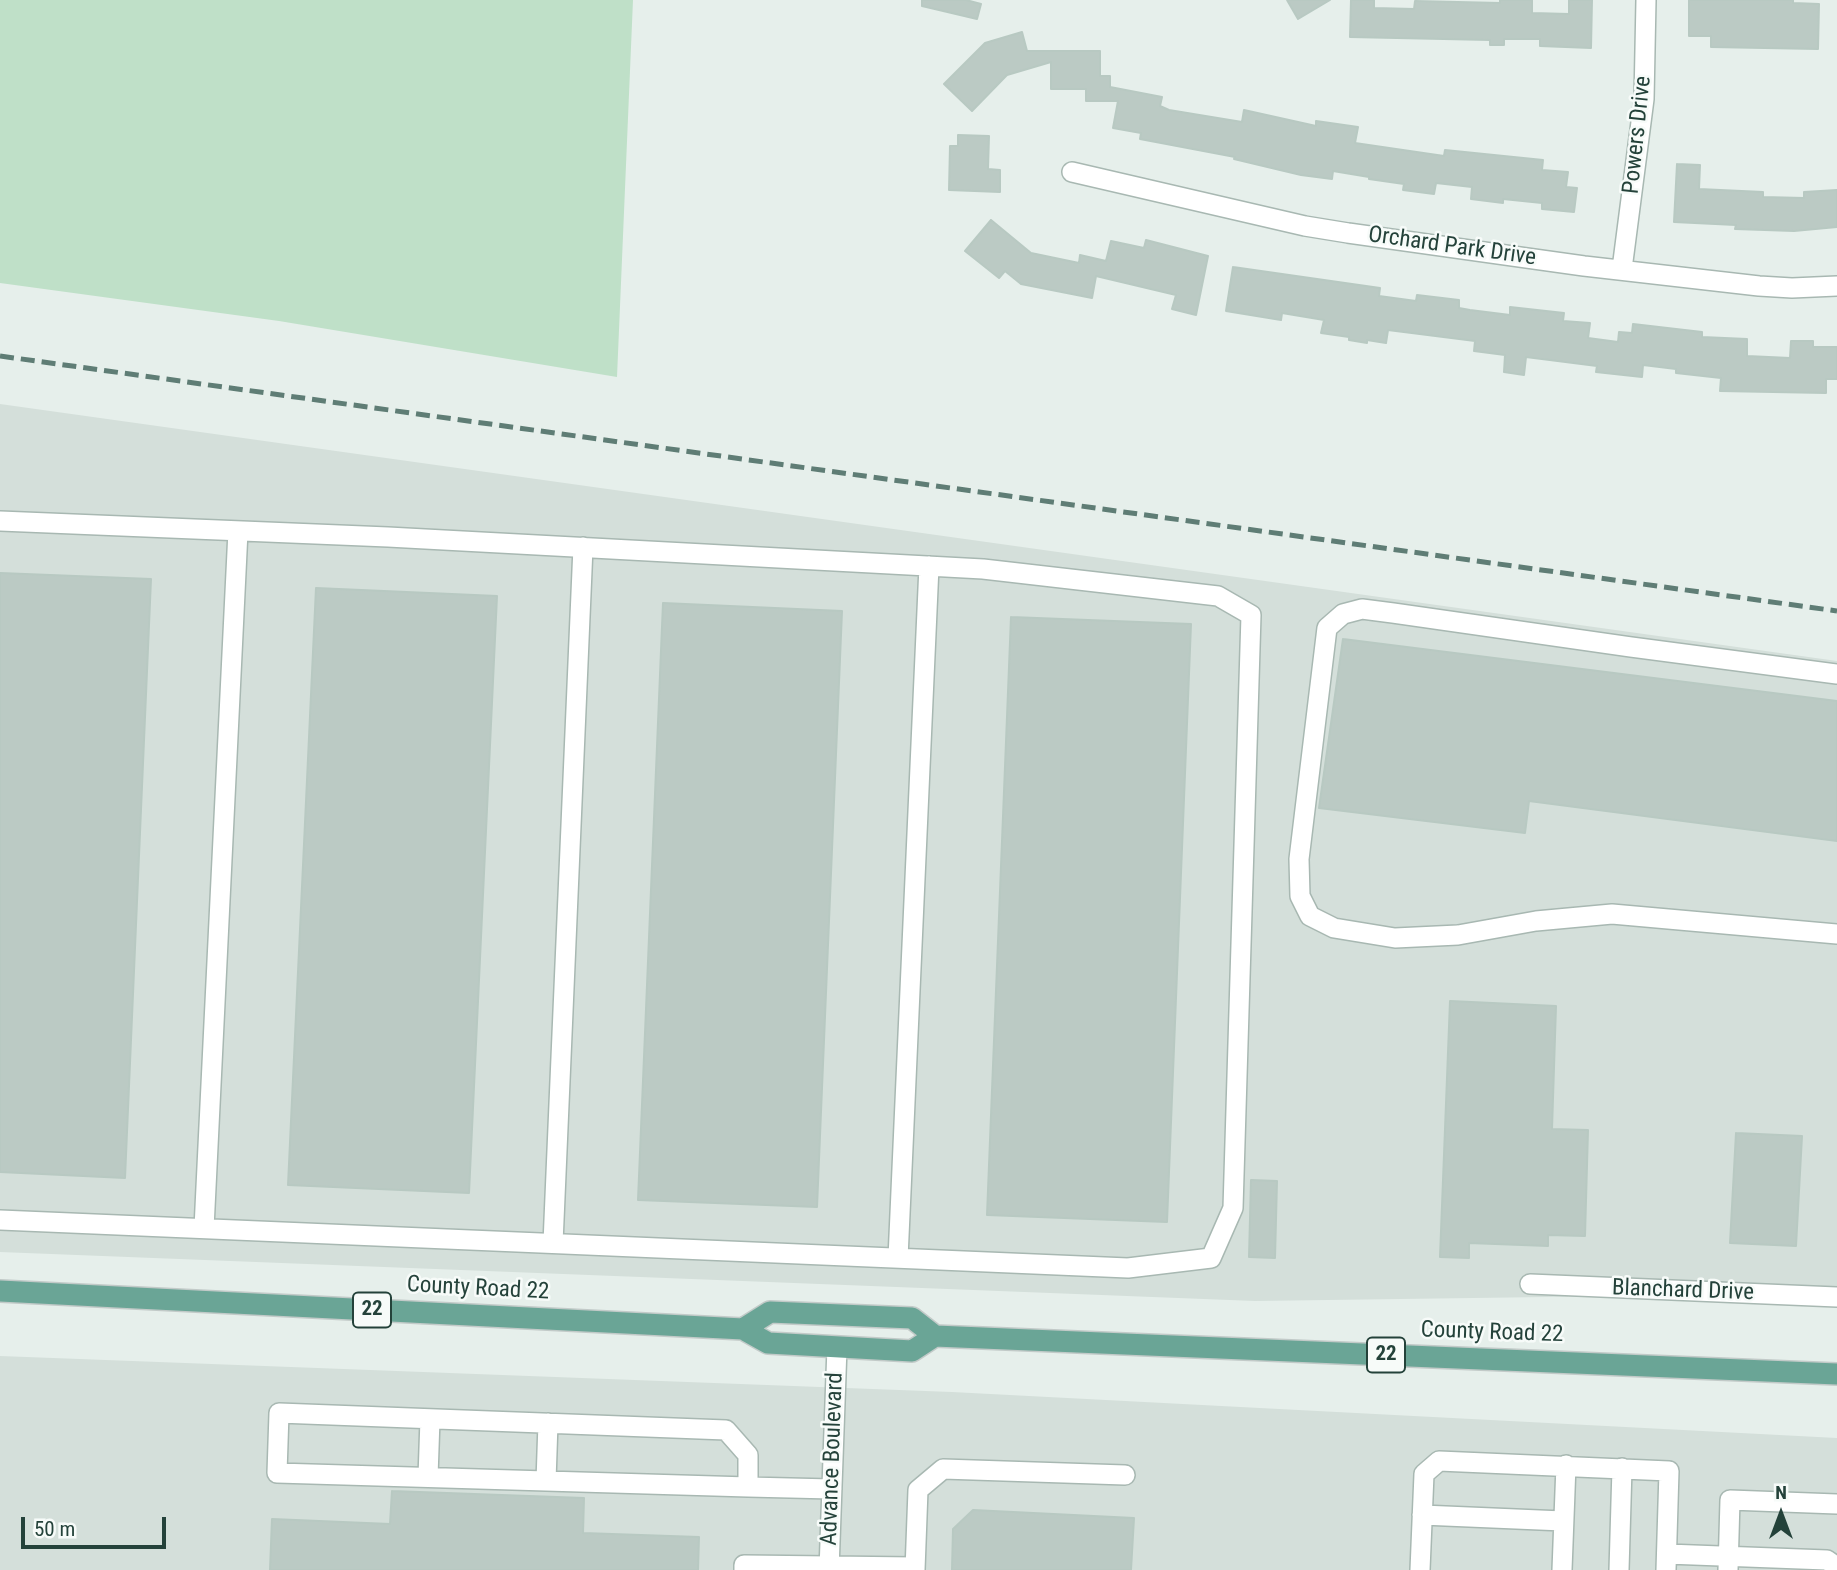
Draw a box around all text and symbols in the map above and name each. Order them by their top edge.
street label: Powers Drive [1618,75,1658,195]
street label: Orchard Park Drive [1366,222,1538,272]
street label: County Road 22 [406,1271,550,1307]
street label: Blanchard Drive [1612,1275,1754,1307]
road number: 22 [353,1292,391,1328]
street label: County Road 22 [1420,1317,1564,1349]
road number: 22 [1367,1338,1405,1372]
street label: Advance Boulevard [816,1372,850,1546]
north arrow [1746,1479,1816,1549]
text: N [1775,1481,1787,1504]
scale bar [24,1504,170,1548]
text: 50 m [34,1517,75,1541]

